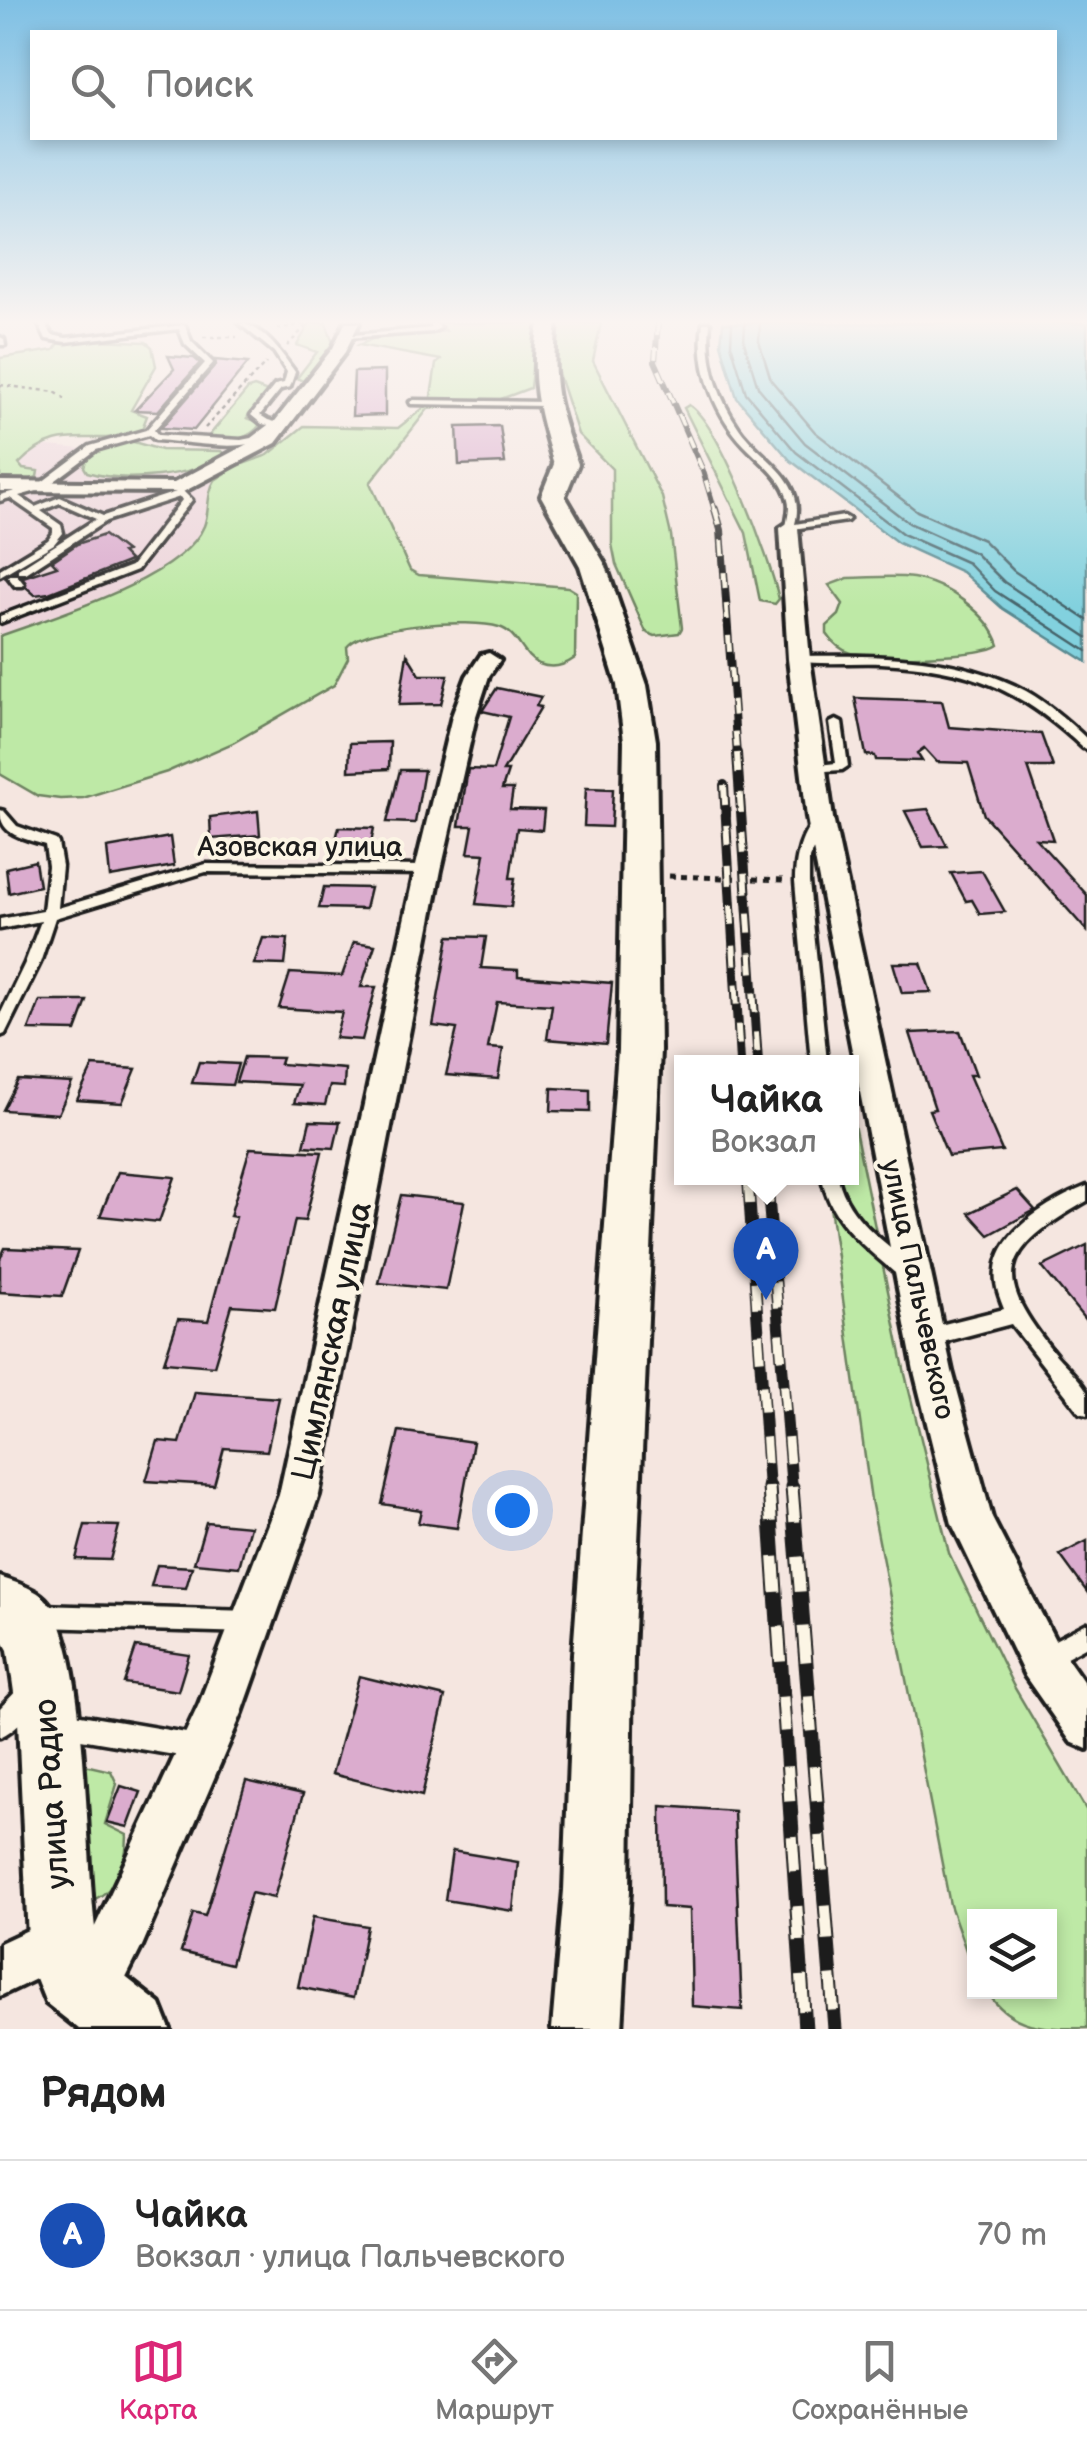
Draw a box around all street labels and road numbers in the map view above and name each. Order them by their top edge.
street label: Азовская улица [197,831,403,864]
street label: улица Пальчевского [874,1156,961,1422]
street label: Цимлянская улица [284,1198,381,1484]
street label: улица Радио [26,1698,79,1890]

